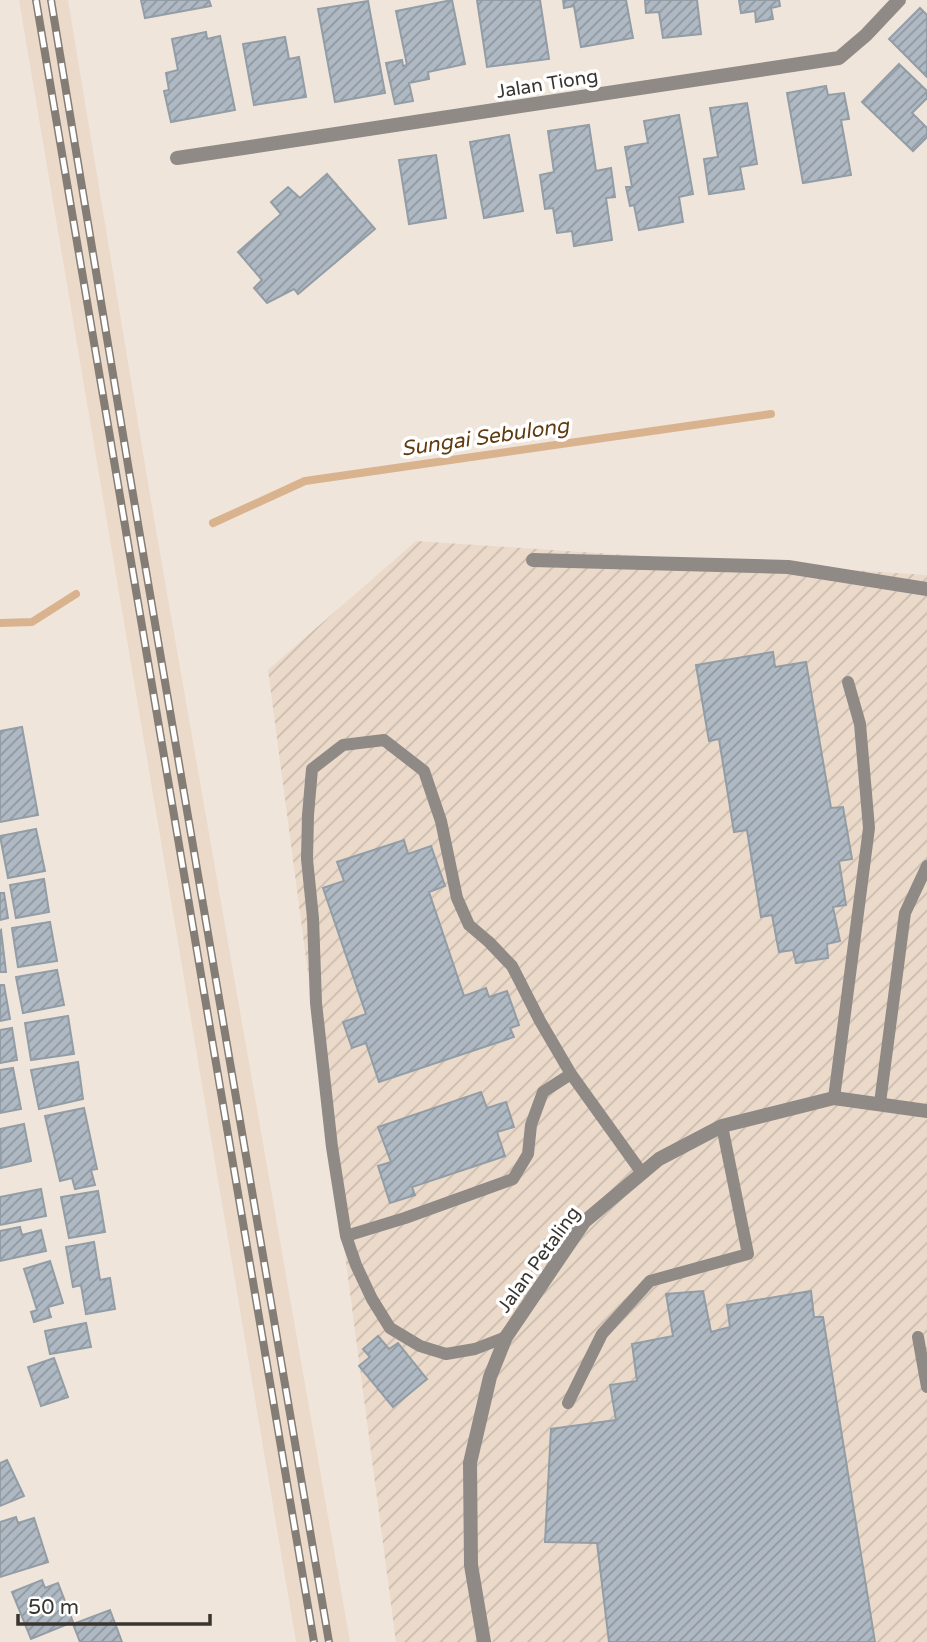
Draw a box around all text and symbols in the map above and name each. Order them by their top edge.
street label: Jalan Tiong [495,65,600,103]
water label: Sungai Sebulong [400,413,572,462]
street label: Jalan Petaling [493,1202,585,1317]
scale bar [18,1582,210,1626]
text: 50 m [28,1595,79,1620]

